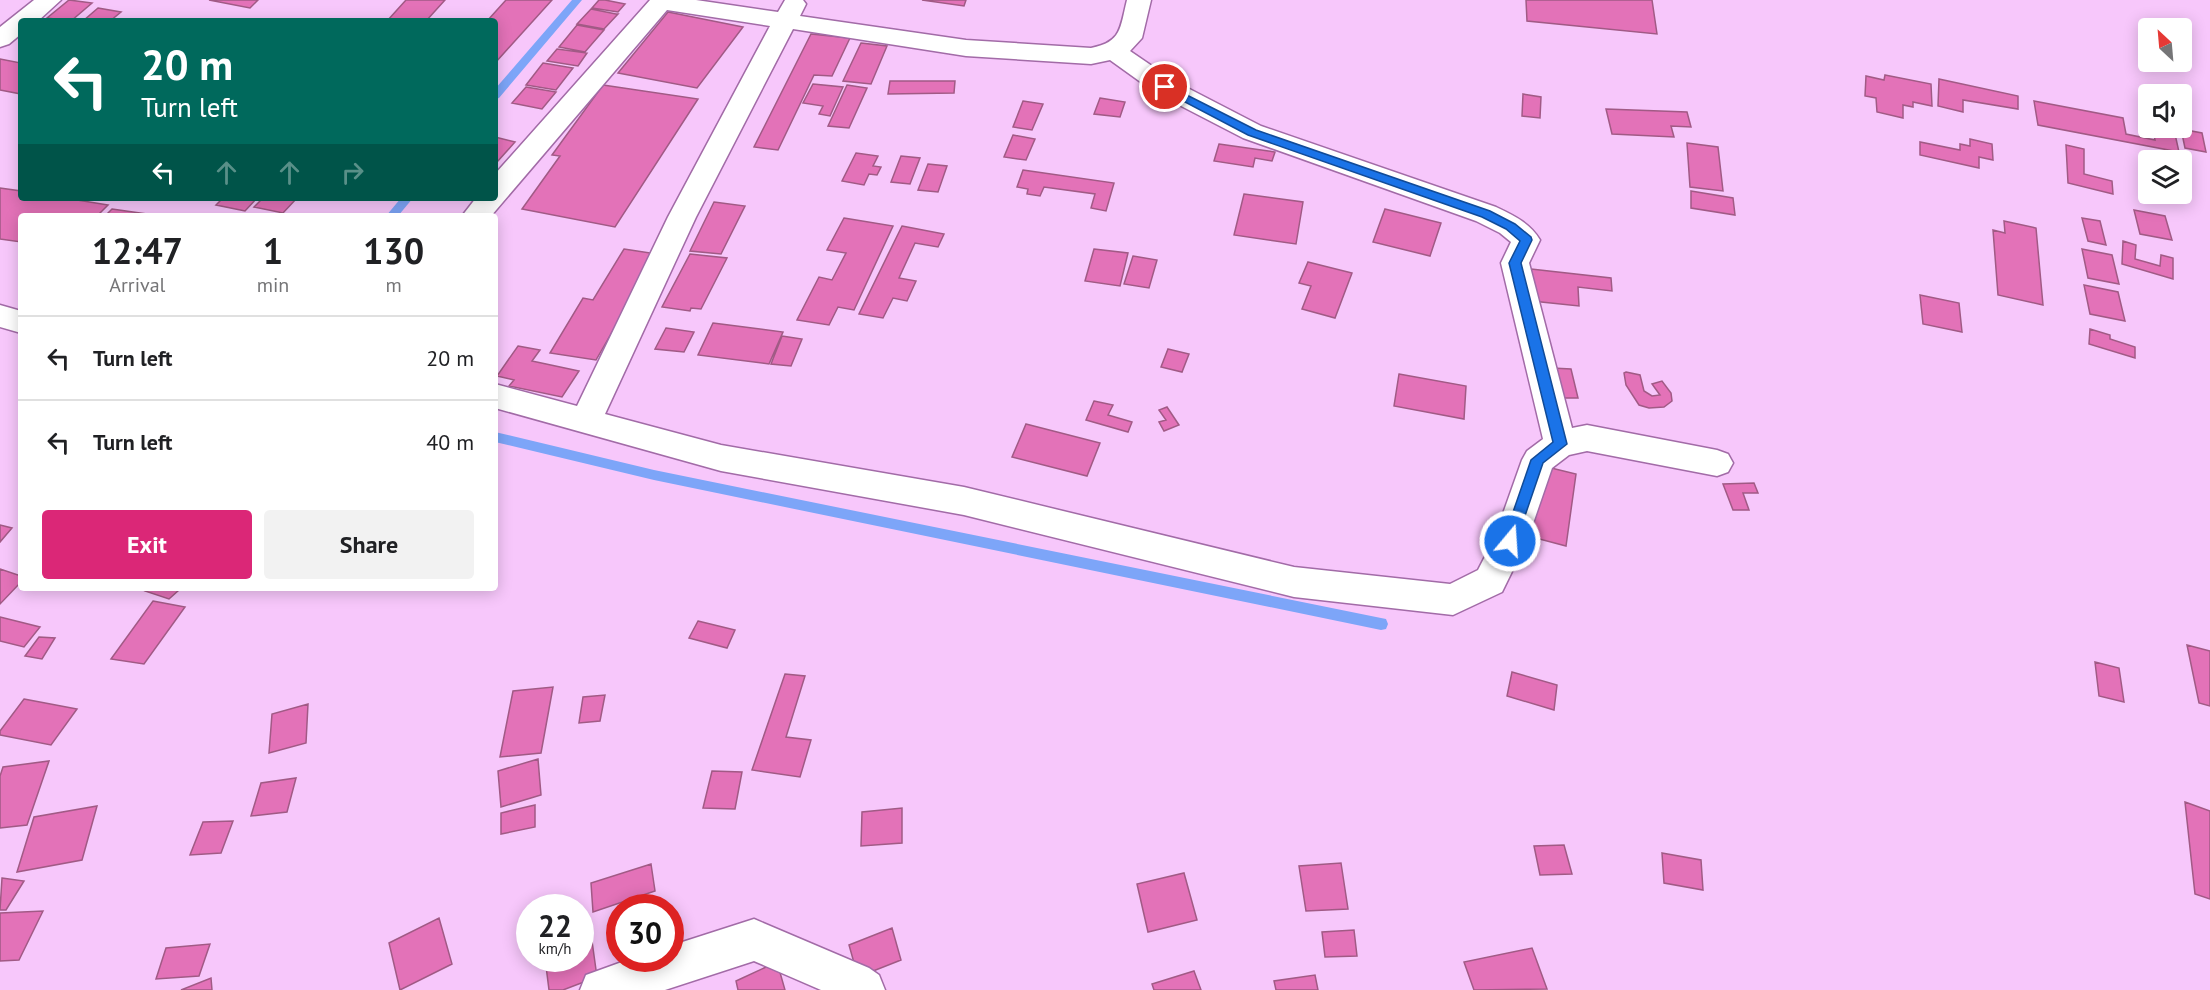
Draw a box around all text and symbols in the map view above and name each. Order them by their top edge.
north arrow [2138,18,2192,72]
map controls [2138,18,2192,204]
text: 20 m [141,37,233,92]
icon: left [42,42,120,120]
pin [1139,61,1190,112]
icon: arrive [1148,70,1181,103]
button: sound [2138,84,2192,138]
text: Turn left [141,90,238,124]
button: layers [2138,150,2192,204]
icon: left [147,156,180,189]
icon: ahead [210,156,243,189]
icon: ahead [273,156,306,189]
icon: right [336,156,369,189]
text: 12:47 [92,227,183,274]
text: 1 [263,227,283,274]
text: 130 [363,227,424,274]
text: Arrival [109,272,165,298]
text: min [257,272,289,298]
text: m [386,272,402,298]
icon: left [42,342,75,375]
text: Turn left [93,344,173,372]
text: 20 m [426,344,474,372]
icon: left [42,426,75,459]
text: Turn left [93,428,173,456]
text: 40 m [426,428,474,456]
position arrow [1478,509,1542,573]
button: Exit [42,510,252,579]
button: Share [264,510,474,579]
speed limit sign: 30 [606,894,684,972]
text: 22 [538,906,572,945]
text: km/h [539,939,571,958]

